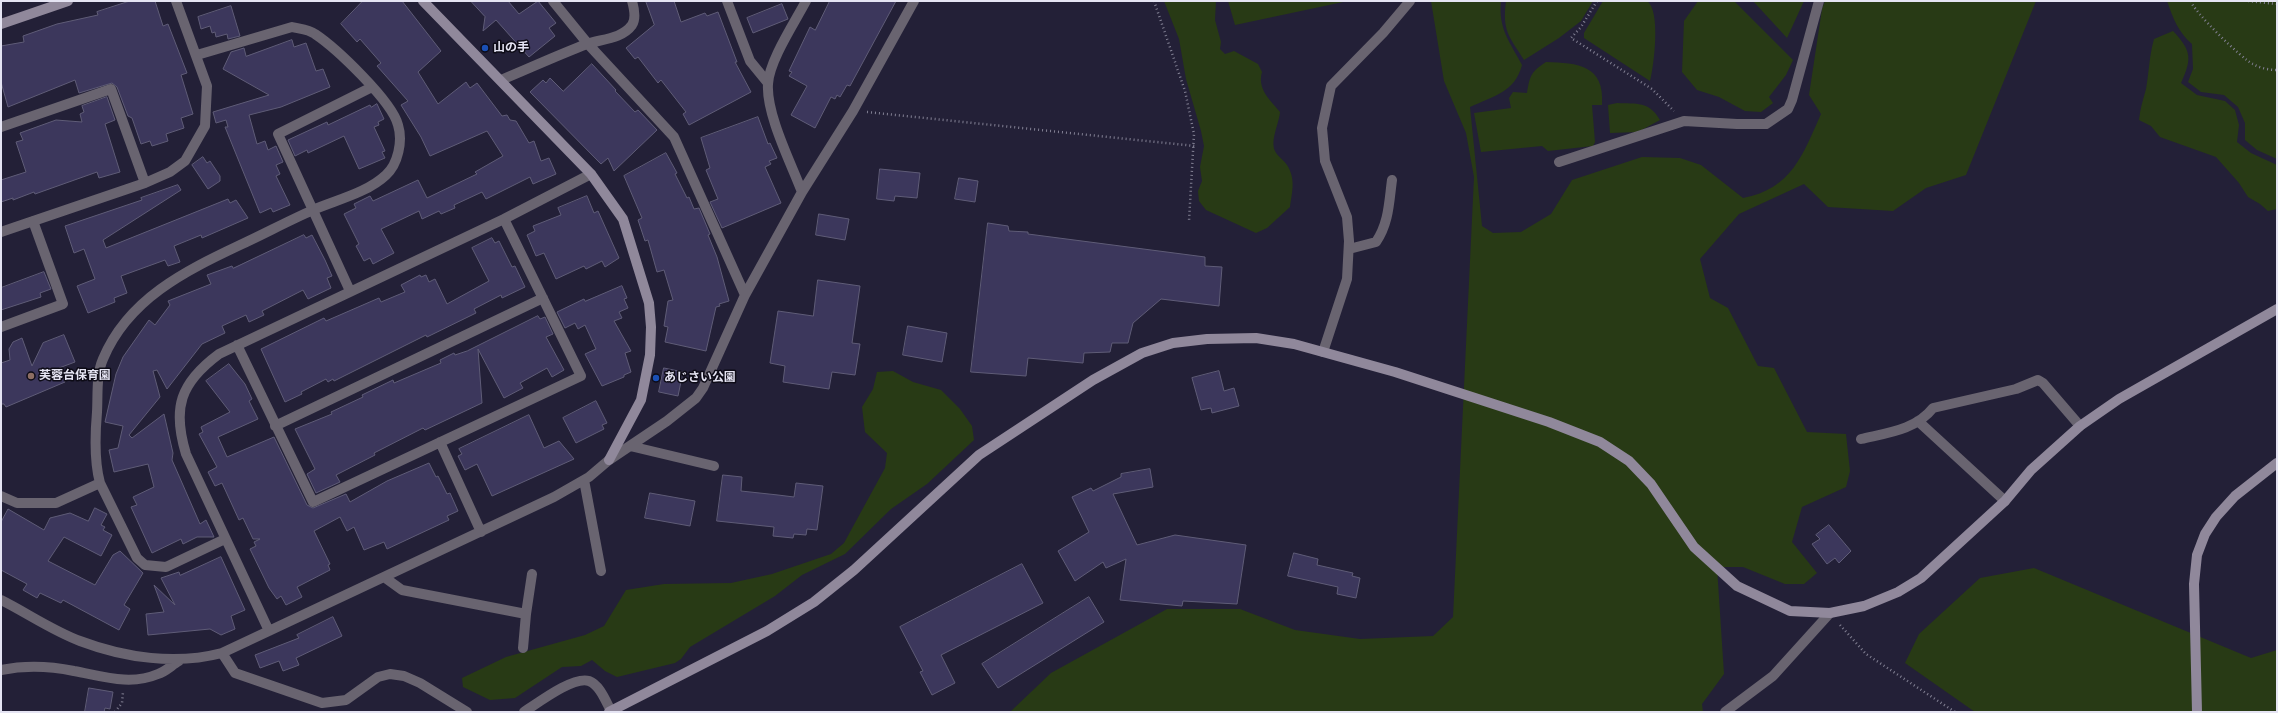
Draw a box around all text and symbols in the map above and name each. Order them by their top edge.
place label: 山の手 [493,41,529,55]
marker: 山の手 [480,43,490,53]
place label: 芙蓉台保育園 [39,369,111,383]
marker: 芙蓉台保育園 [26,371,36,381]
place label: あじさい公園 [664,371,736,385]
marker: あじさい公園 [651,373,661,383]

